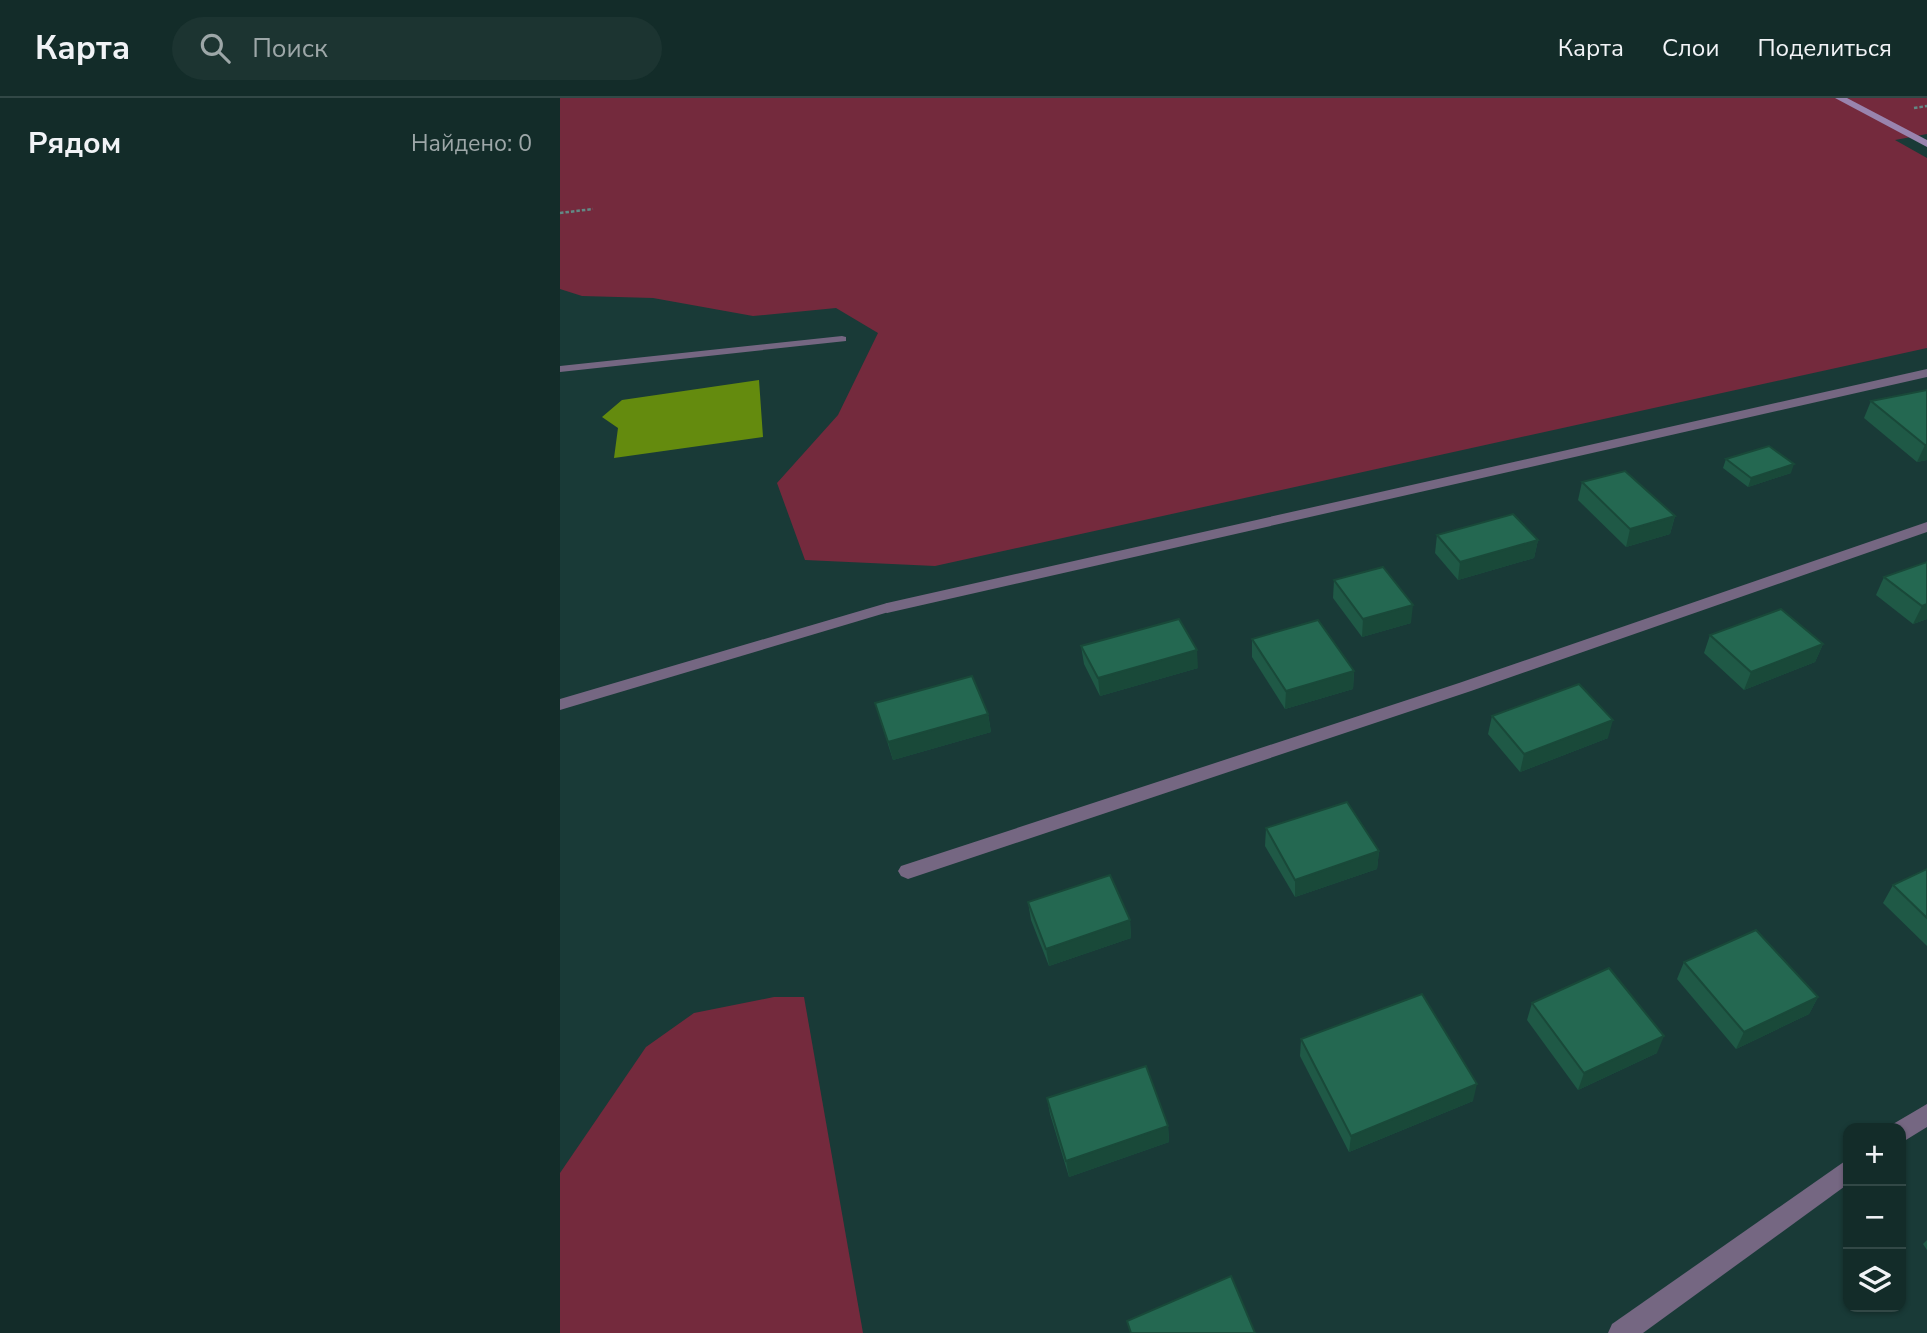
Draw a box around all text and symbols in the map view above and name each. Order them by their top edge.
search box [172,17,662,80]
text: Карта [35,26,130,71]
icon: search [196,29,234,67]
text: Поиск [252,31,328,66]
text: Карта [1558,32,1624,64]
text: Слои [1662,32,1719,64]
text: Поделиться [1757,32,1892,64]
text: Рядом [28,123,121,164]
text: Найдено: 0 [411,128,532,159]
map controls [1843,1123,1906,1312]
button: + [1843,1123,1906,1186]
button: − [1843,1186,1906,1249]
button: layers [1843,1249,1906,1312]

